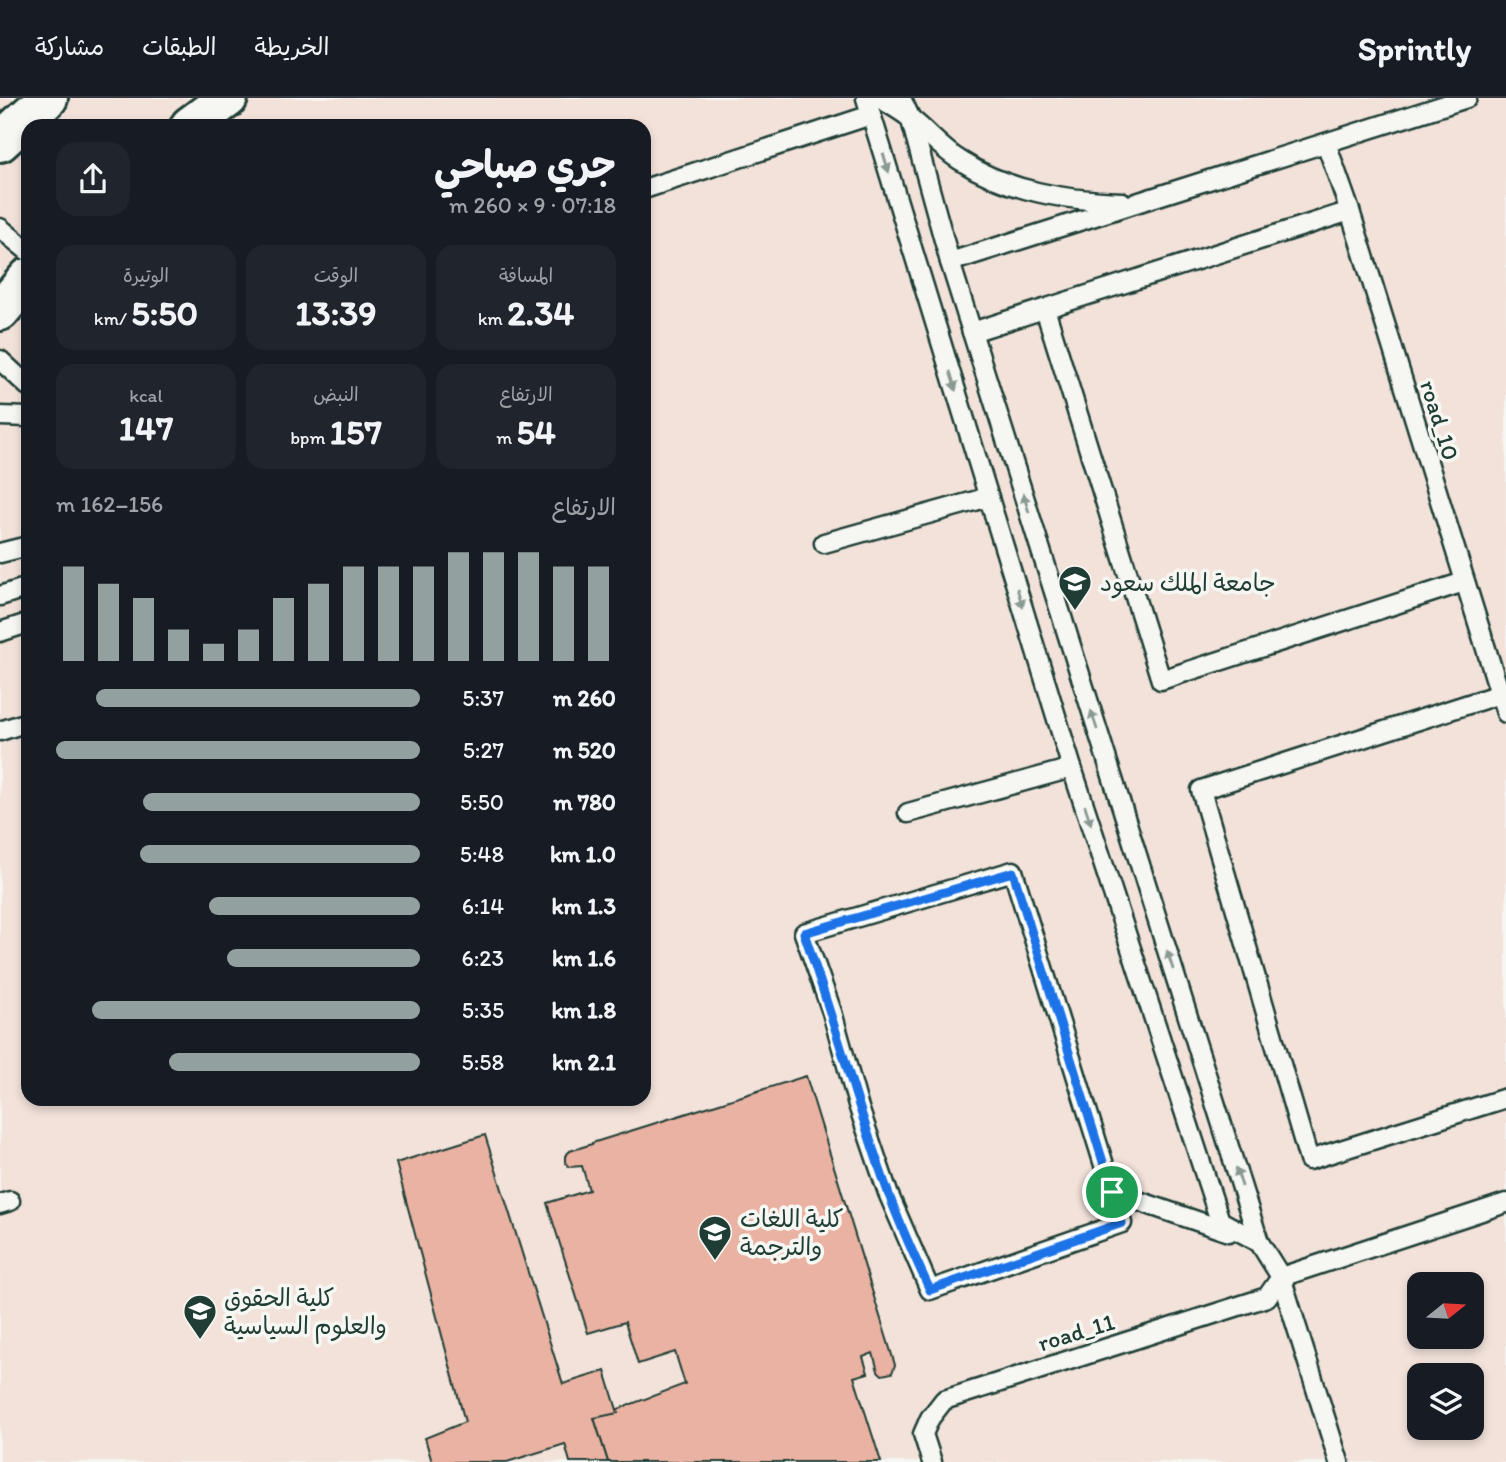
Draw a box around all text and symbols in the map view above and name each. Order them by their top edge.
text: Sprintly [1358,29,1471,68]
text: مشاركة [35,32,104,61]
text: الطبقات [142,32,217,61]
text: الخريطة [255,32,329,61]
button: share [56,142,130,216]
text: جري صباحي [434,142,616,188]
one-way arrow [881,153,891,174]
text: 07:18 · 9 × 260 m [449,191,616,219]
text: الوتيرة [123,264,169,287]
text: الوقت [314,264,358,287]
text: المسافة [499,264,553,287]
text: 5:50 [131,292,198,334]
text: 13:39 [295,292,377,334]
text: 2.34 [507,292,574,334]
text: /km [94,307,131,330]
text: km [478,307,507,330]
one-way arrow [948,370,958,391]
street label: road_10 [1414,376,1466,464]
text: النبض [313,383,359,406]
text: الارتفاع [499,383,553,406]
text: kcal [129,384,163,407]
text: 147 [119,407,173,449]
text: 157 [330,411,382,453]
text: 54 [516,411,556,453]
text: bpm [290,426,330,449]
text: m [496,426,516,449]
text: 156–162 m [56,490,163,518]
one-way arrow [1020,492,1031,513]
text: الارتفاع [552,493,616,521]
school or university icon: جامعة الملك سعود [1056,563,1094,612]
place label: جامعة الملك سعود [1100,568,1276,599]
one-way arrow [1015,588,1026,609]
text: 5:37 [462,684,504,712]
text: 260 m [553,684,616,712]
one-way arrow [1089,709,1099,730]
text: 5:27 [463,736,504,764]
text: 520 m [553,736,616,764]
text: 5:50 [460,788,504,816]
text: 780 m [553,788,616,816]
one-way arrow [1083,805,1094,826]
text: 5:48 [460,840,504,868]
text: 1.0 km [550,840,616,868]
text: 6:14 [462,892,504,920]
text: 1.3 km [552,892,616,920]
text: 6:23 [462,944,504,972]
text: 1.6 km [552,944,616,972]
one-way arrow [1164,950,1175,971]
text: 5:35 [462,996,504,1024]
text: 1.8 km [551,996,616,1024]
text: 5:58 [462,1048,504,1076]
text: 2.1 km [552,1048,616,1076]
pin [1082,1162,1142,1222]
one-way arrow [1233,1167,1243,1188]
icon: arrive [1093,1173,1131,1211]
place label: كلية اللغات والترجمة [740,1204,844,1261]
school or university icon: كلية اللغات والترجمة [696,1213,734,1262]
north arrow [1407,1272,1484,1349]
map controls [1407,1272,1484,1440]
place label: كلية الحقوق والعلوم السياسية [224,1283,387,1344]
school or university icon: كلية الحقوق والعلوم السياسية [181,1292,219,1341]
street label: road_11 [1034,1307,1118,1357]
button: layers [1407,1363,1484,1440]

